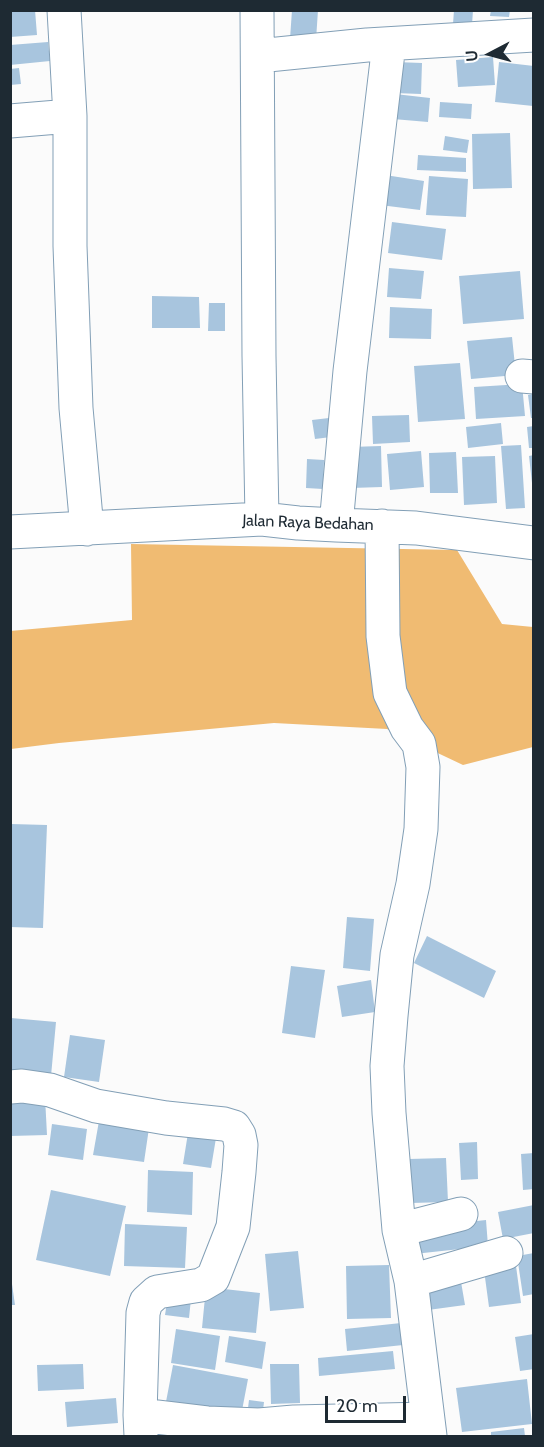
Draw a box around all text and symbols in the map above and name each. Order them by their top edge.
north arrow [460,24,520,84]
text: U [462,49,482,63]
street label: Jalan Raya Bedahan [242,511,374,535]
scale bar [328,1384,409,1422]
text: 20 m [336,1395,378,1417]

